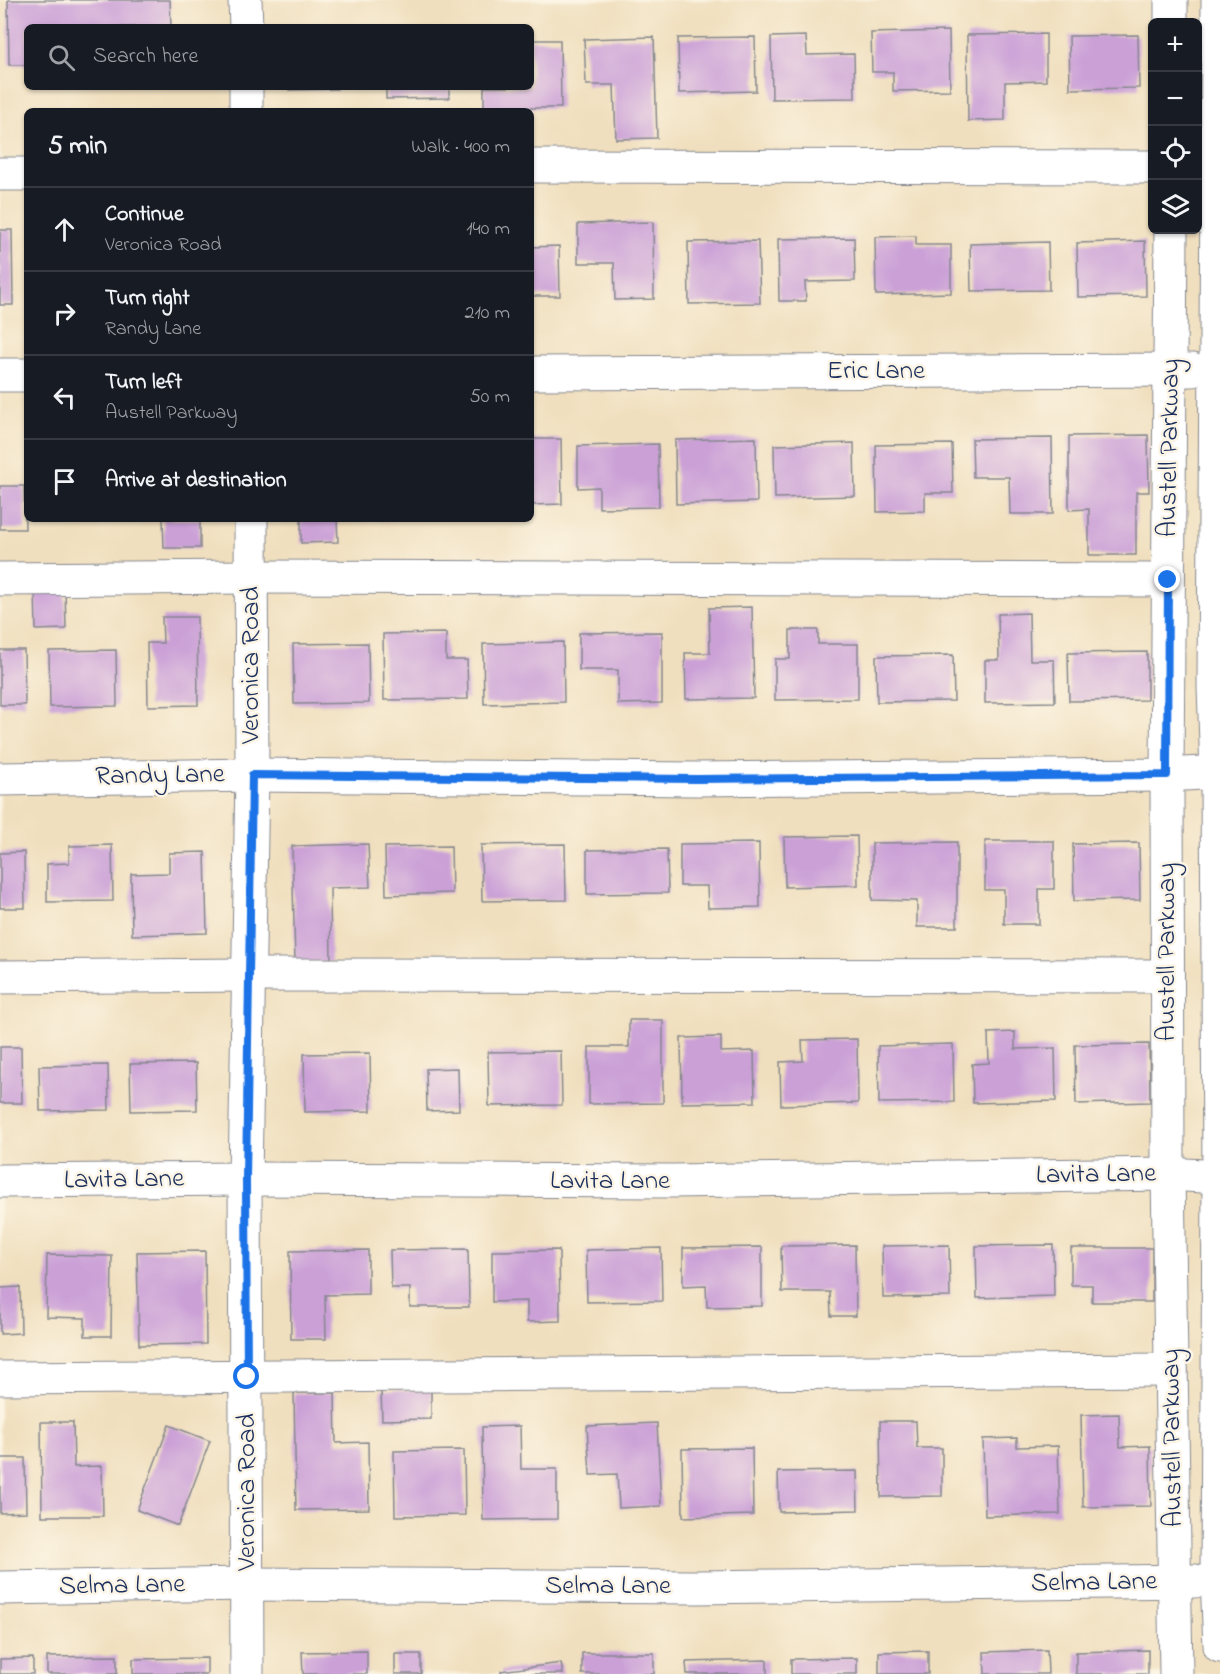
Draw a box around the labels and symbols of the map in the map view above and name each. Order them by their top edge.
street label: Eric Lane [827,352,926,391]
street label: Austell Parkway [1149,358,1191,538]
route end [1154,566,1180,592]
street label: Veronica Road [232,586,271,745]
street label: Randy Lane [95,755,226,797]
street label: Austell Parkway [1148,863,1187,1041]
street label: Lavita Lane [1036,1154,1157,1196]
street label: Lavita Lane [64,1159,185,1201]
street label: Lavita Lane [550,1162,671,1201]
street label: Austell Parkway [1152,1348,1194,1528]
route start [233,1363,259,1389]
street label: Veronica Road [228,1413,267,1572]
street label: Selma Lane [1031,1562,1158,1604]
street label: Selma Lane [59,1565,186,1607]
street label: Selma Lane [545,1567,672,1606]

